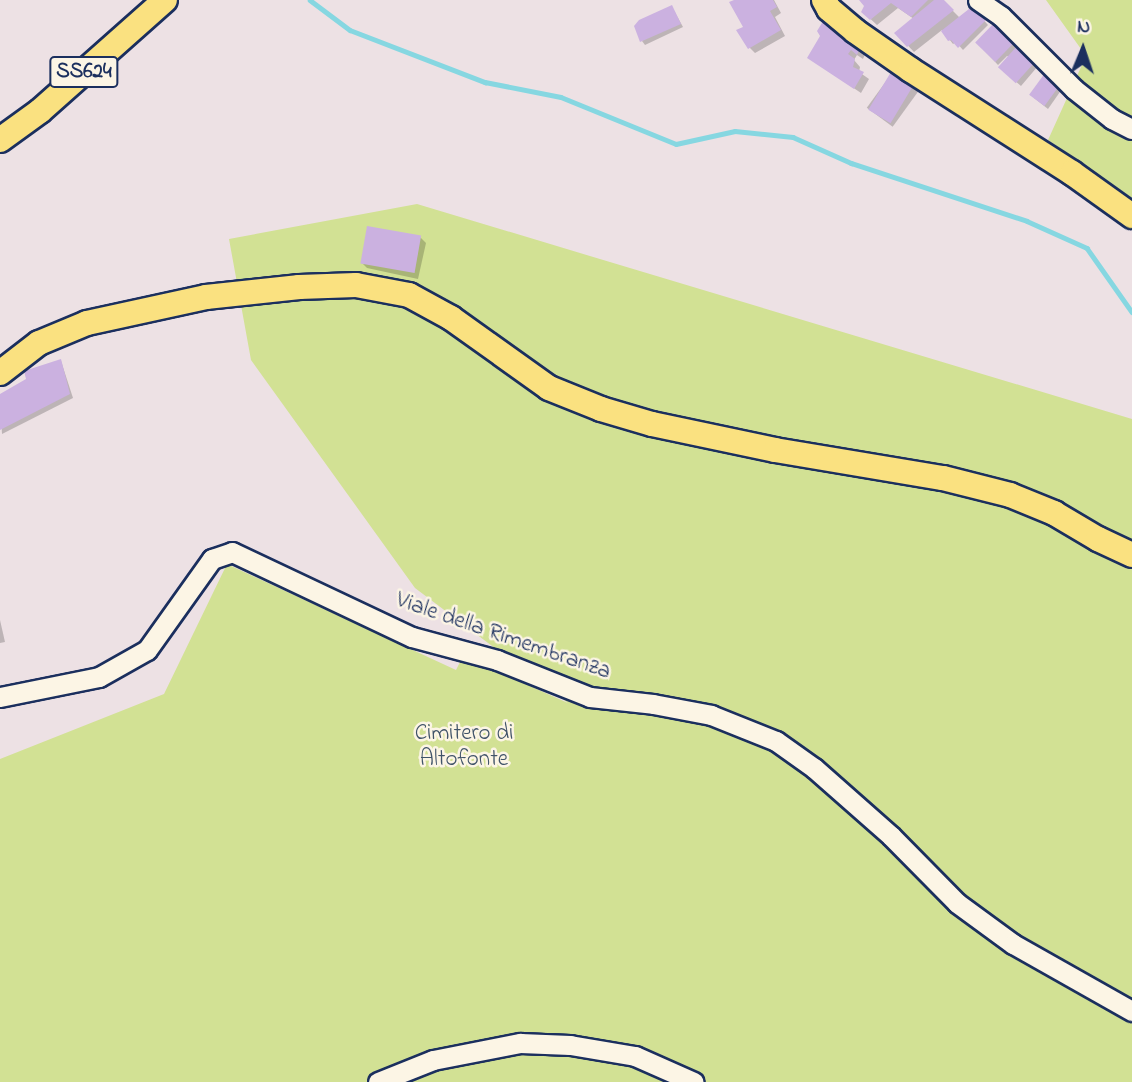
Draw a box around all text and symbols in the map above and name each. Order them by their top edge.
north arrow [1048,14,1118,84]
text: N [1077,14,1091,41]
road number: SS624 [49,55,119,90]
street label: Viale della Rimembranza [392,587,614,687]
park label: Cimitero di Altofonte [415,720,513,774]

